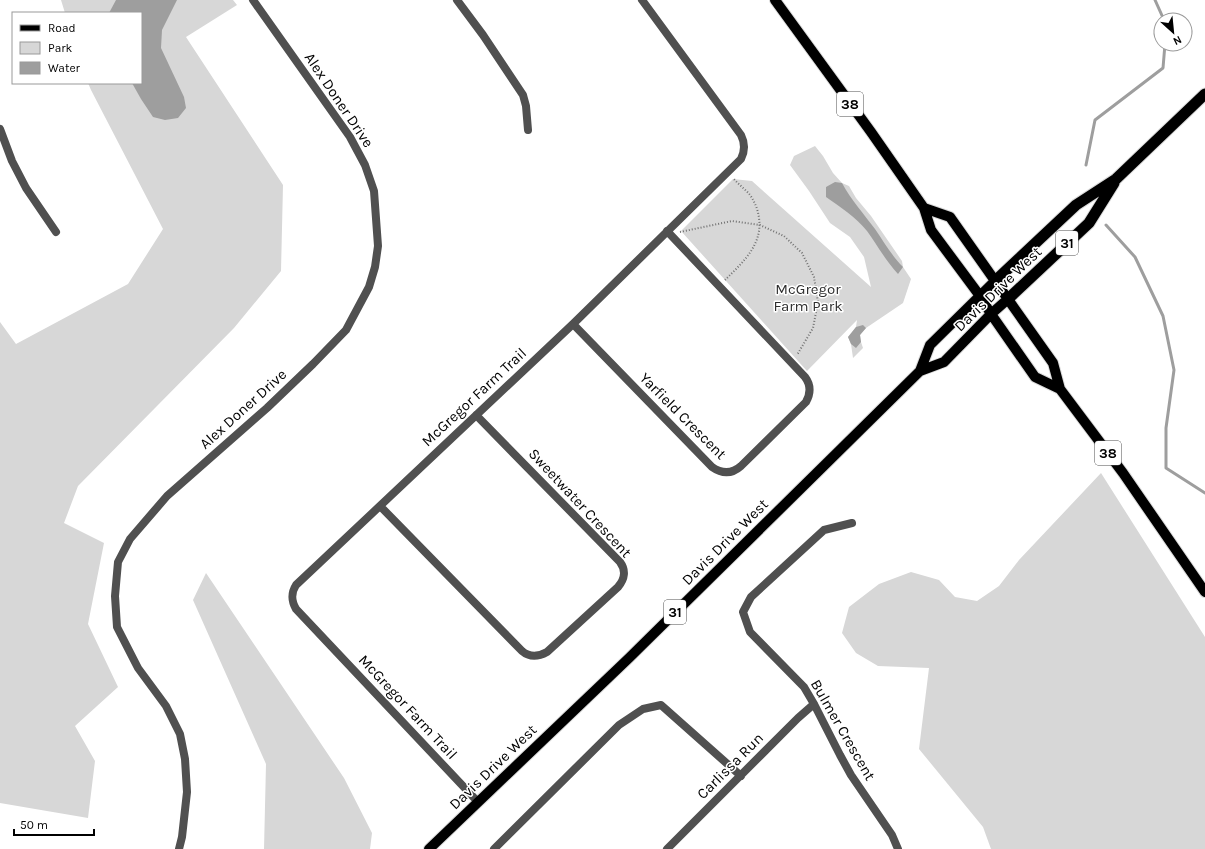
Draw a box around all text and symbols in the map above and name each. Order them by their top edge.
legend [12,12,142,84]
north arrow [1153,12,1193,52]
text: Road [48,21,76,35]
text: N [1171,33,1184,48]
text: Park [48,41,73,55]
street label: Alex Doner Drive [301,49,377,151]
text: Water [48,61,81,75]
road number: 38 [837,92,863,116]
road number: 31 [1056,231,1078,255]
street label: Davis Drive West [951,243,1046,335]
park label: McGregor Farm Park [773,280,843,315]
street label: McGregor Farm Trail [418,344,530,450]
street label: Alex Doner Drive [196,365,290,453]
street label: Yarfield Crescent [636,369,730,463]
road number: 38 [1095,441,1121,465]
street label: Sweetwater Crescent [525,445,636,562]
street label: Davis Drive West [678,495,772,589]
road number: 31 [664,600,686,624]
street label: McGregor Farm Trail [355,651,461,763]
street label: Bulmer Crescent [807,676,879,784]
street label: Davis Drive West [446,721,541,813]
street label: Carlissa Run [693,729,767,803]
scale bar [14,811,94,837]
text: 50 m [20,818,48,832]

